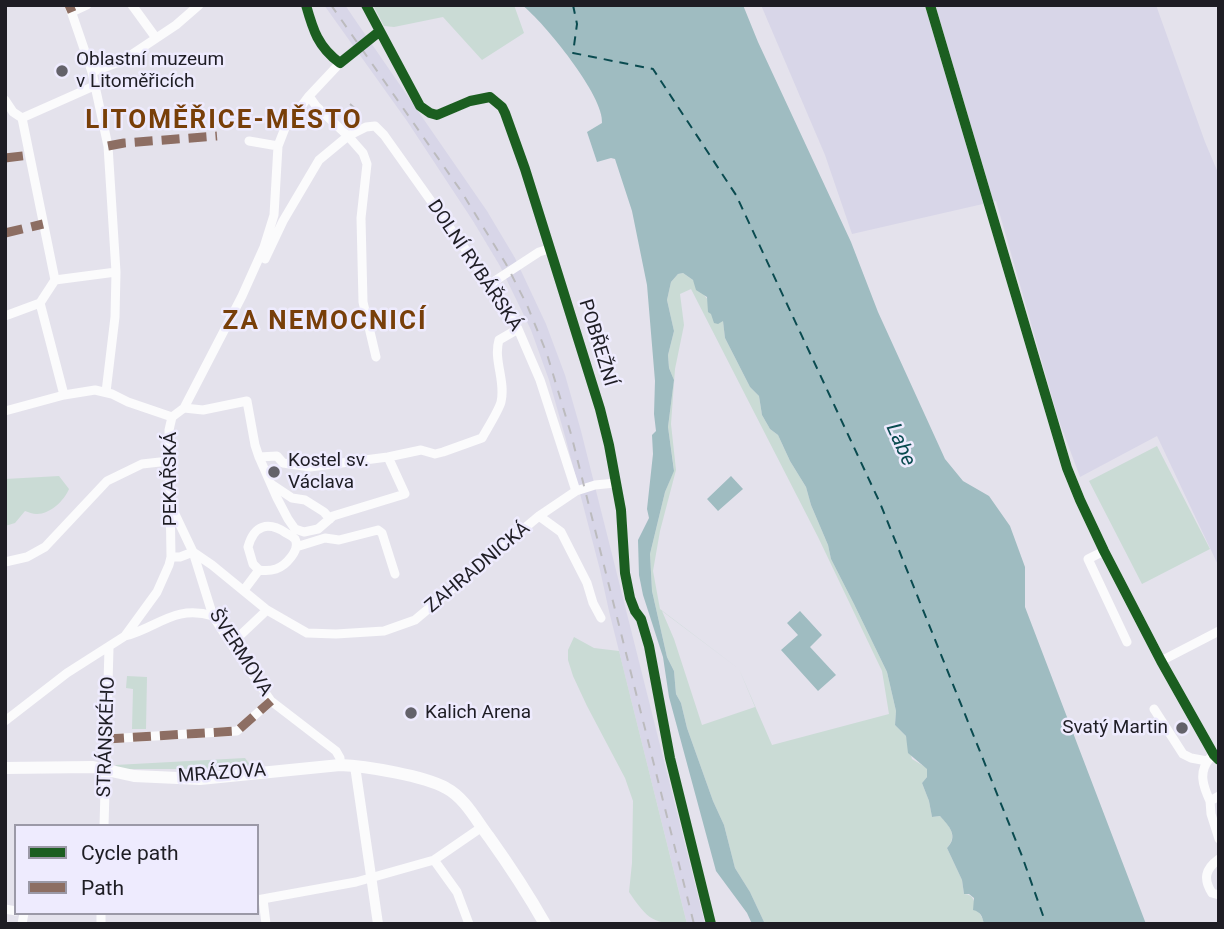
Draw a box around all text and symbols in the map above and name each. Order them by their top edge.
place label: Oblastní muzeum v Litoměřicích [76,49,224,93]
marker: Oblastní muzeum v Litoměřicích [54,63,70,79]
district label: LITOMĚŘICE-MĚSTO [87,105,361,137]
street label: DOLNÍ RYBÁŘSKÁ [422,196,526,336]
street label: POBŘEŽNÍ [573,297,621,389]
district label: ZA NEMOCNICÍ [224,306,426,338]
water label: Labe [879,420,921,470]
street label: PEKAŘSKÁ [160,432,182,526]
place label: Kostel sv. Václava [288,450,369,494]
marker: Kostel sv. Václava [266,464,282,480]
street label: ZAHRADNICKÁ [421,518,535,618]
street label: ŠVERMOVA [203,605,277,701]
street label: STRÁNSKÉHO [93,676,121,798]
place label: Kalich Arena [425,702,531,724]
marker: Kalich Arena [403,705,419,721]
place label: Svatý Martin [1062,717,1168,739]
marker: Svatý Martin [1174,720,1190,736]
street label: MRÁZOVA [177,760,267,788]
legend [14,824,259,915]
text: Cycle path [81,841,179,865]
text: Path [81,876,124,900]

